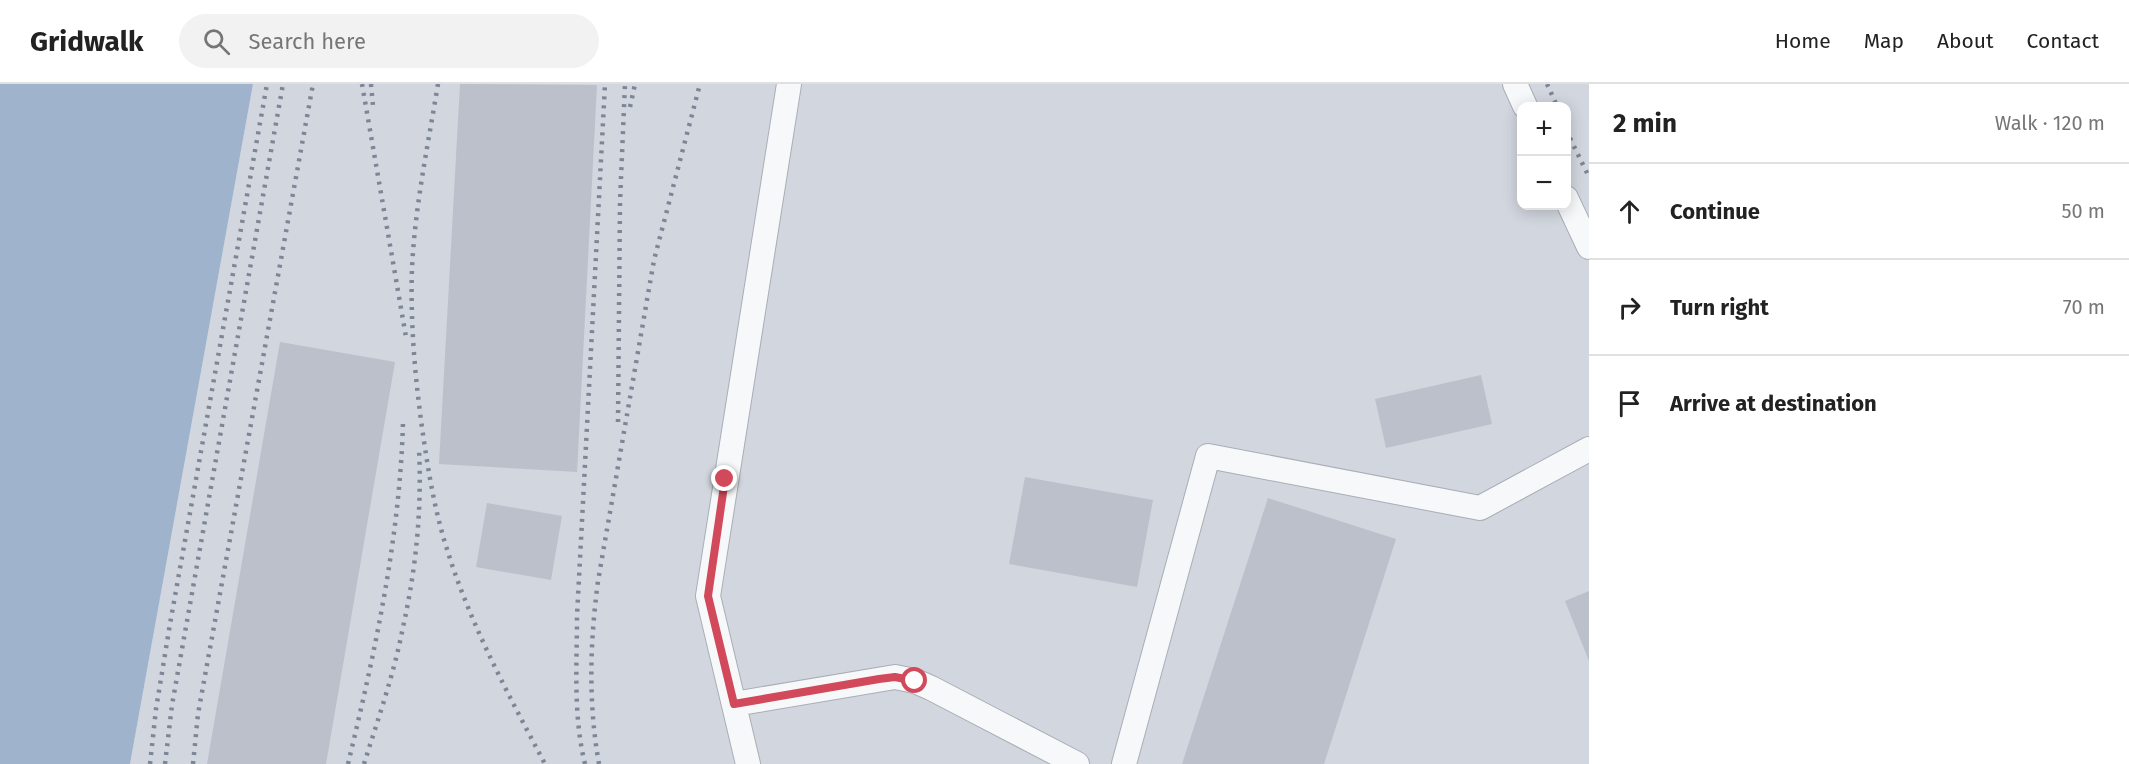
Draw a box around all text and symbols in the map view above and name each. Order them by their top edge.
search box [179,14,599,68]
text: Gridwalk [30,25,143,58]
icon: search [200,25,233,58]
text: Search here [248,28,366,55]
text: Home [1775,28,1831,54]
text: Map [1864,28,1904,54]
text: About [1937,28,1994,54]
text: Contact [2027,28,2099,54]
map controls [1517,102,1571,210]
button: + [1517,102,1571,156]
text: 2 min [1613,108,1677,139]
text: Walk · 120 m [1995,111,2105,135]
button: − [1517,156,1571,210]
icon: ahead [1613,195,1646,228]
text: Continue [1670,198,1760,225]
text: 50 m [2061,199,2105,223]
icon: right [1613,291,1646,324]
text: Turn right [1670,294,1769,321]
text: 70 m [2063,295,2105,319]
icon: arrive [1613,387,1646,420]
text: Arrive at destination [1670,390,1877,417]
route end [711,465,737,491]
route start [901,667,927,693]

